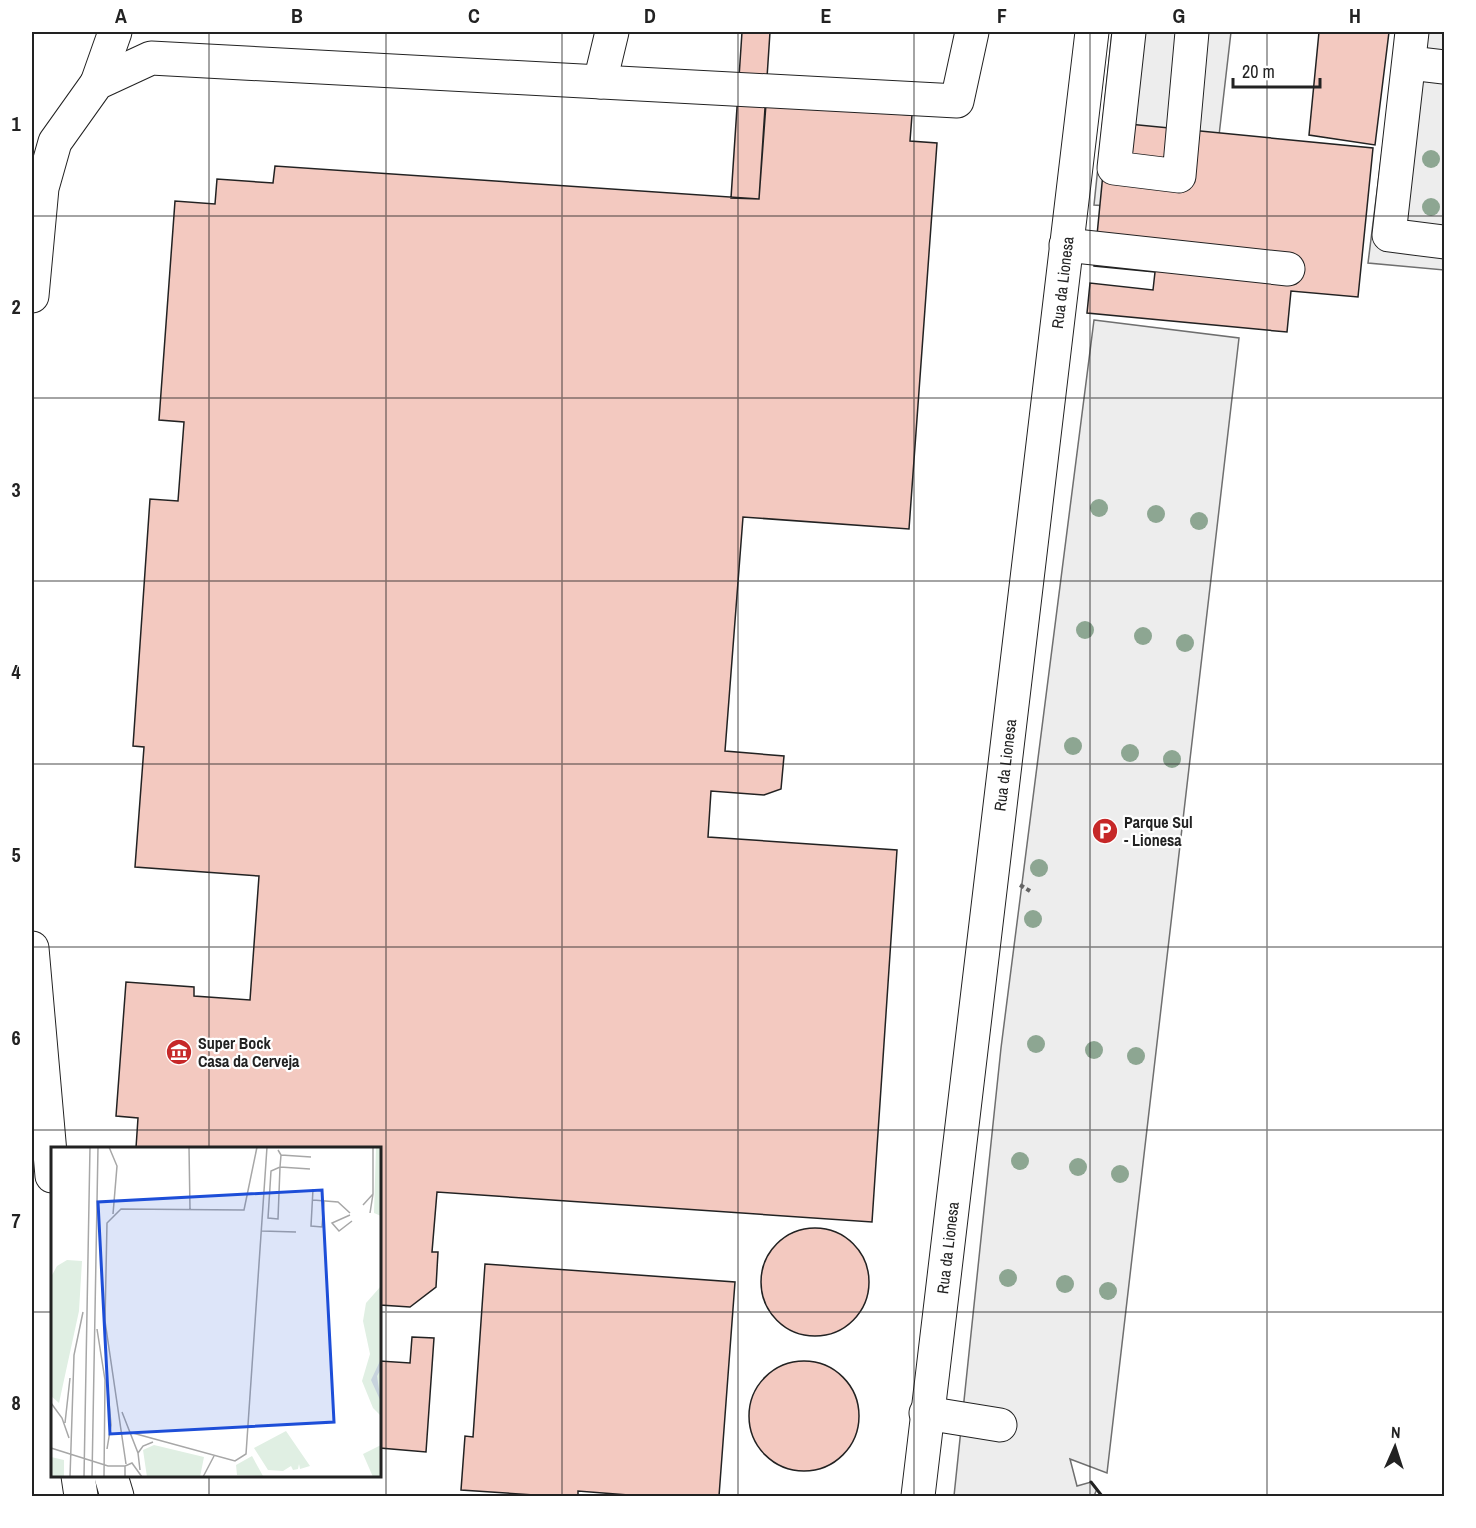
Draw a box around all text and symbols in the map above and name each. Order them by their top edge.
text: A [115,2,127,29]
text: B [291,2,303,29]
text: C [468,2,480,29]
text: D [644,2,656,29]
text: E [821,2,832,29]
text: F [997,2,1007,29]
text: G [1173,2,1185,29]
text: H [1349,2,1361,29]
scale bar [1233,51,1320,89]
text: 20 m [1242,59,1275,84]
text: 1 [11,110,21,137]
street label: Rua da Lionesa [1046,235,1079,330]
text: 2 [11,293,21,320]
text: 3 [11,476,21,503]
text: 4 [11,658,21,685]
street label: Rua da Lionesa [988,717,1021,812]
place label: Parque Sul - Lionesa [1124,811,1193,851]
parking icon: Parque Sul - Lionesa [1090,816,1120,846]
text: 5 [11,841,21,868]
text: 6 [11,1024,21,1051]
place label: Super Bock Casa da Cerveja [198,1032,300,1072]
museum icon: Super Bock Casa da Cerveja [164,1037,194,1067]
inset map [51,1147,381,1477]
street label: Rua da Lionesa [931,1200,964,1295]
text: 7 [11,1207,21,1234]
text: 8 [11,1389,21,1416]
north arrow [1365,1417,1425,1477]
text: N [1390,1421,1401,1443]

